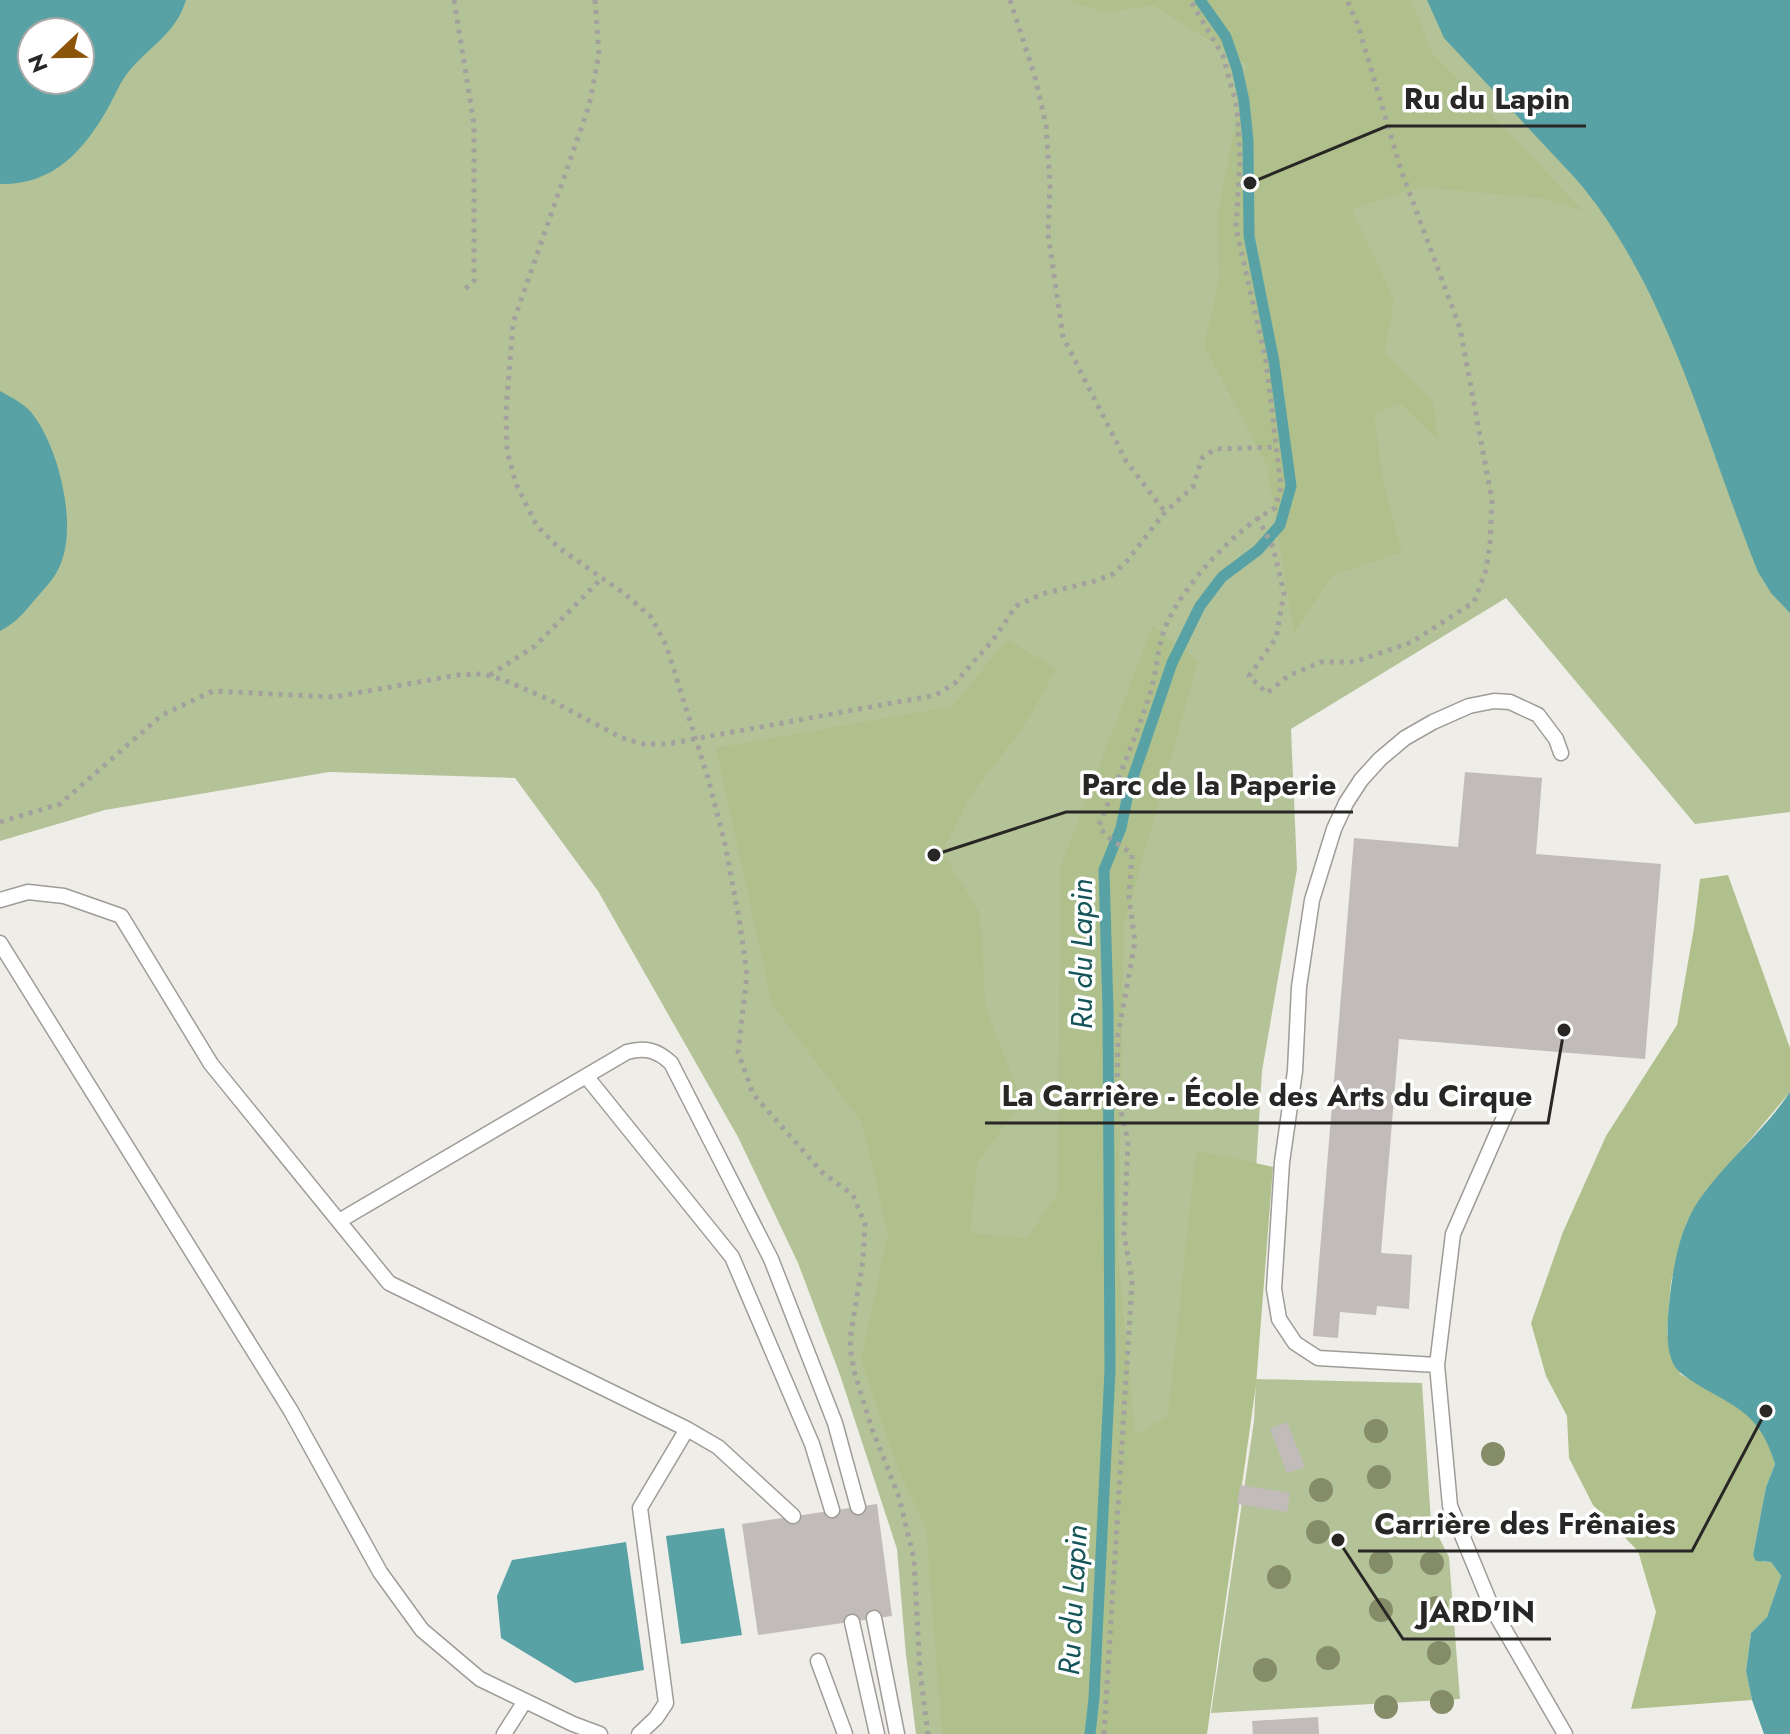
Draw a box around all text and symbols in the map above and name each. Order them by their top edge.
north arrow [16,16,96,96]
text: N [19,49,56,78]
callout: Ru du Lapin [1387,72,1586,126]
text: Ru du Lapin [1404,77,1570,120]
callout: Parc de la Paperie [1066,758,1353,812]
text: Parc de la Paperie [1081,763,1337,806]
water label: Ru du Lapin [1060,879,1103,1029]
callout: La Carrière - École des Arts du Cirque [985,1069,1548,1123]
text: La Carrière - École des Arts du Cirque [1002,1074,1532,1117]
callout: Carrière des Frênaies [1358,1497,1692,1551]
text: Carrière des Frênaies [1374,1502,1676,1545]
water label: Ru du Lapin [1047,1524,1098,1676]
callout: JARD'IN [1403,1585,1551,1639]
text: JARD'IN [1414,1590,1535,1633]

